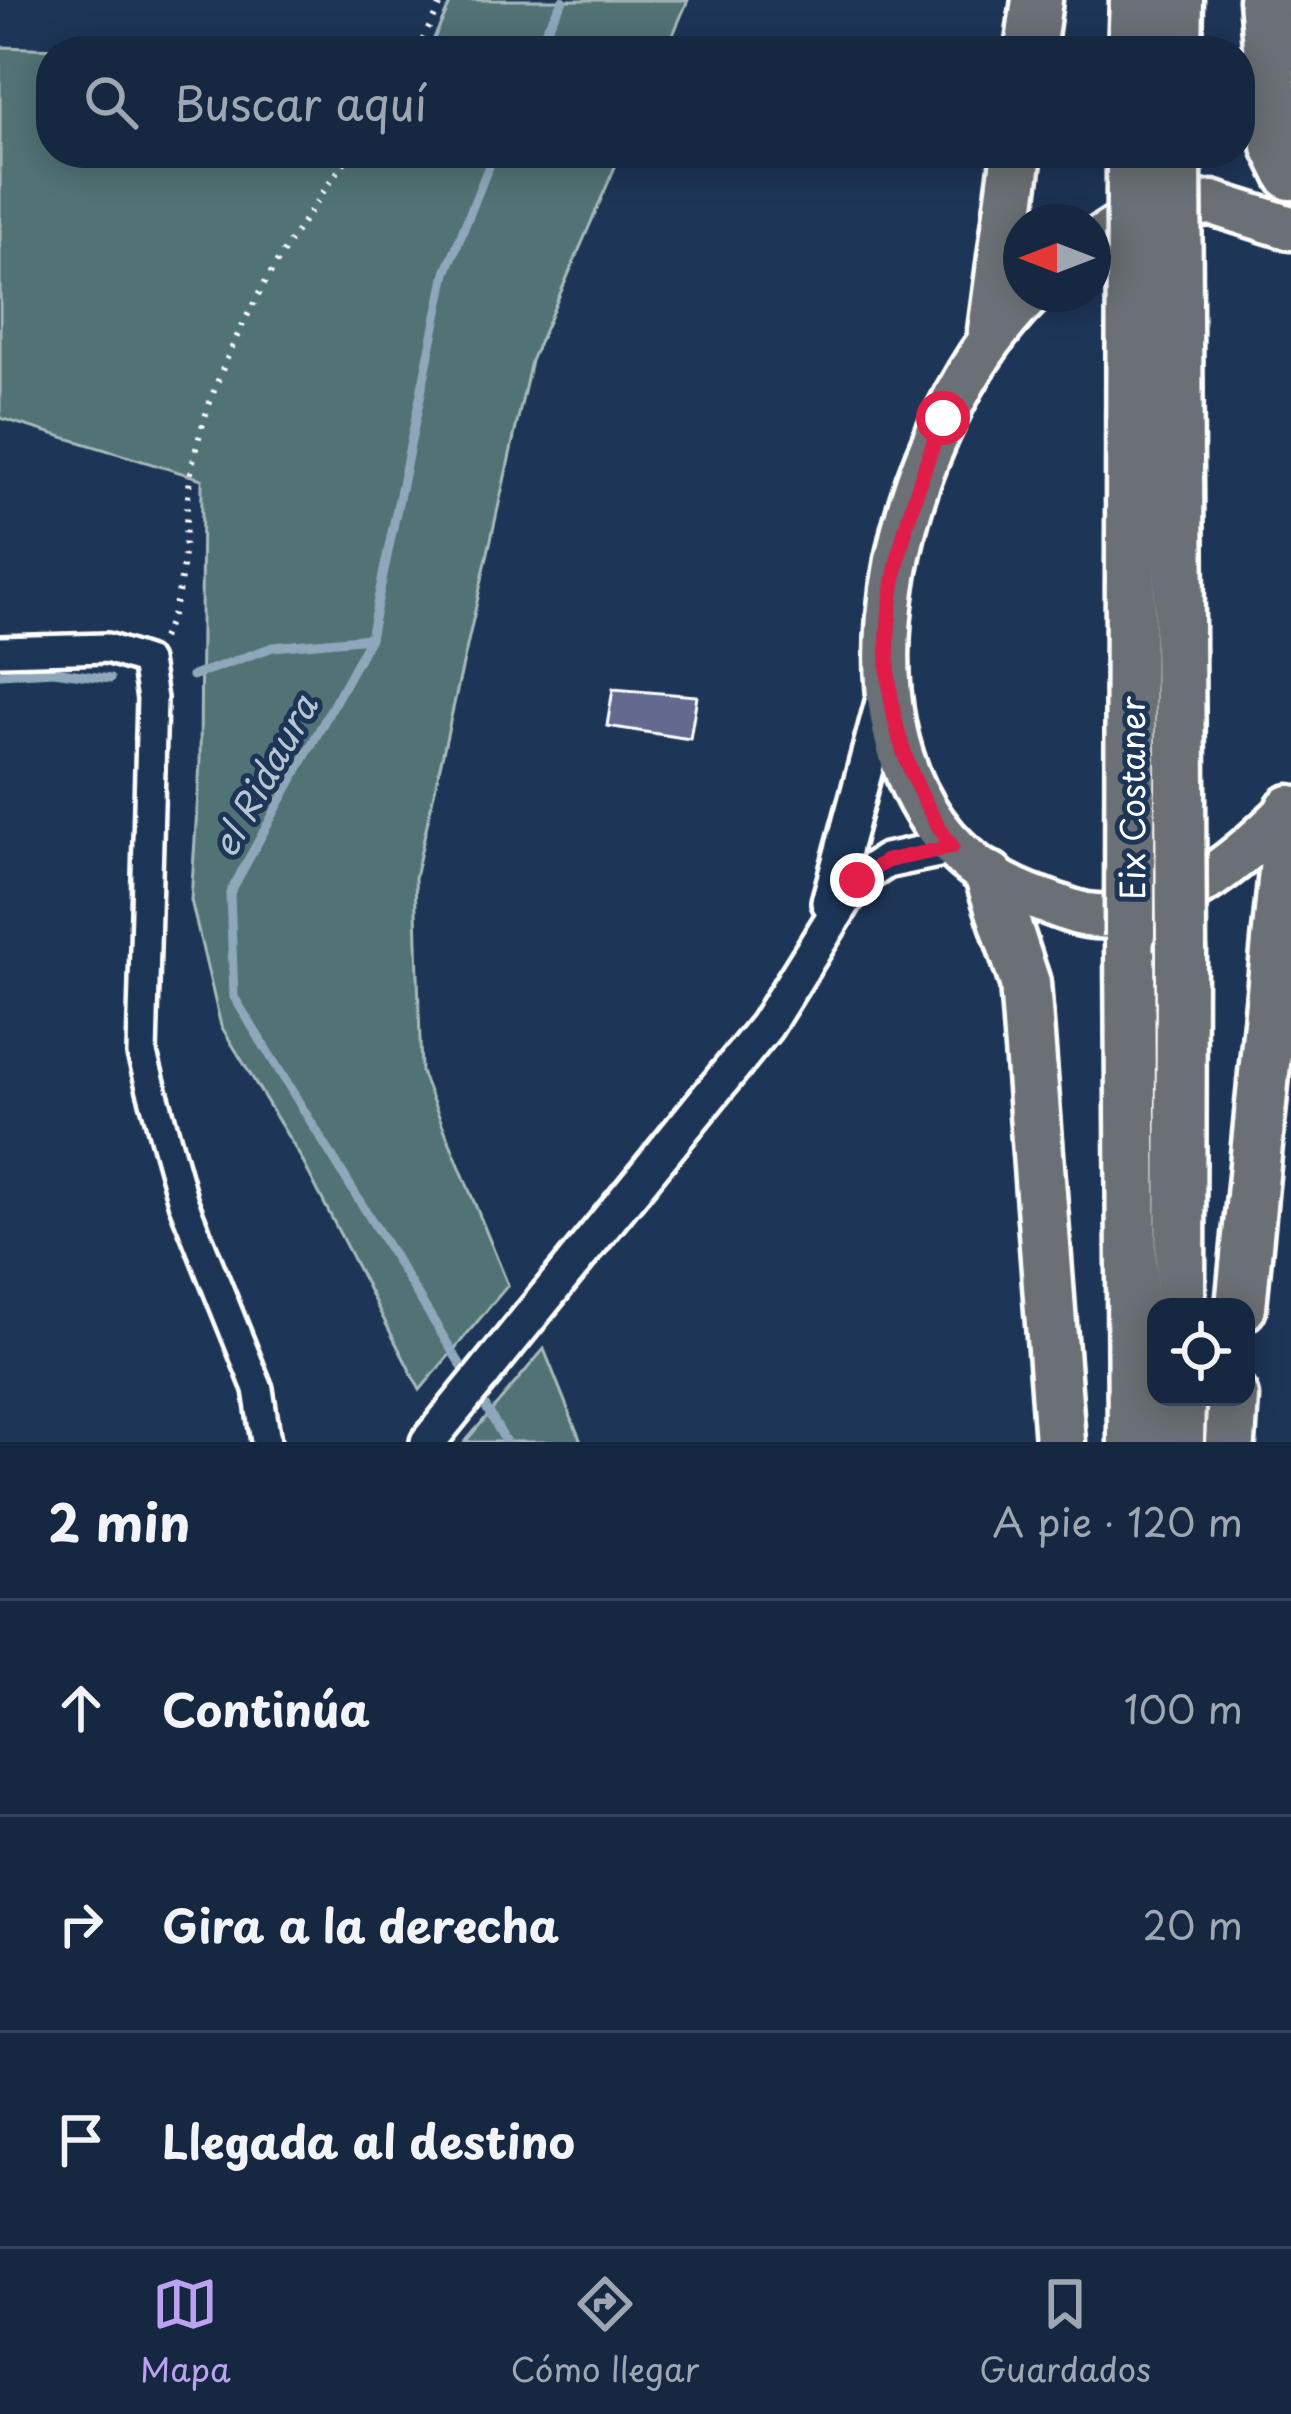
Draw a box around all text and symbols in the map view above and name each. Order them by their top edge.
search box [36,36,1255,168]
text: Buscar aquí [174,68,427,136]
icon: search [78,69,144,135]
north arrow [1003,204,1111,312]
route start [916,391,970,445]
water label: el Ridaura [196,683,330,866]
street label: Eix Costaner [1106,696,1156,900]
route end [830,853,884,907]
map controls [1147,1298,1255,1406]
button: locate [1147,1298,1255,1406]
text: 2 min [48,1482,190,1559]
text: A pie · 120 m [993,1491,1243,1550]
text: Continúa [162,1674,370,1742]
icon: ahead [48,1675,114,1741]
text: 100 m [1124,1678,1243,1737]
text: Gira a la derecha [162,1890,559,1958]
icon: right [48,1891,114,1957]
text: 20 m [1142,1894,1243,1953]
text: Llegada al destino [162,2106,575,2174]
icon: arrive [48,2107,114,2173]
tab: Mapa [140,2271,231,2393]
tab: Cómo llegar [511,2271,699,2393]
tab: Guardados [979,2271,1151,2393]

